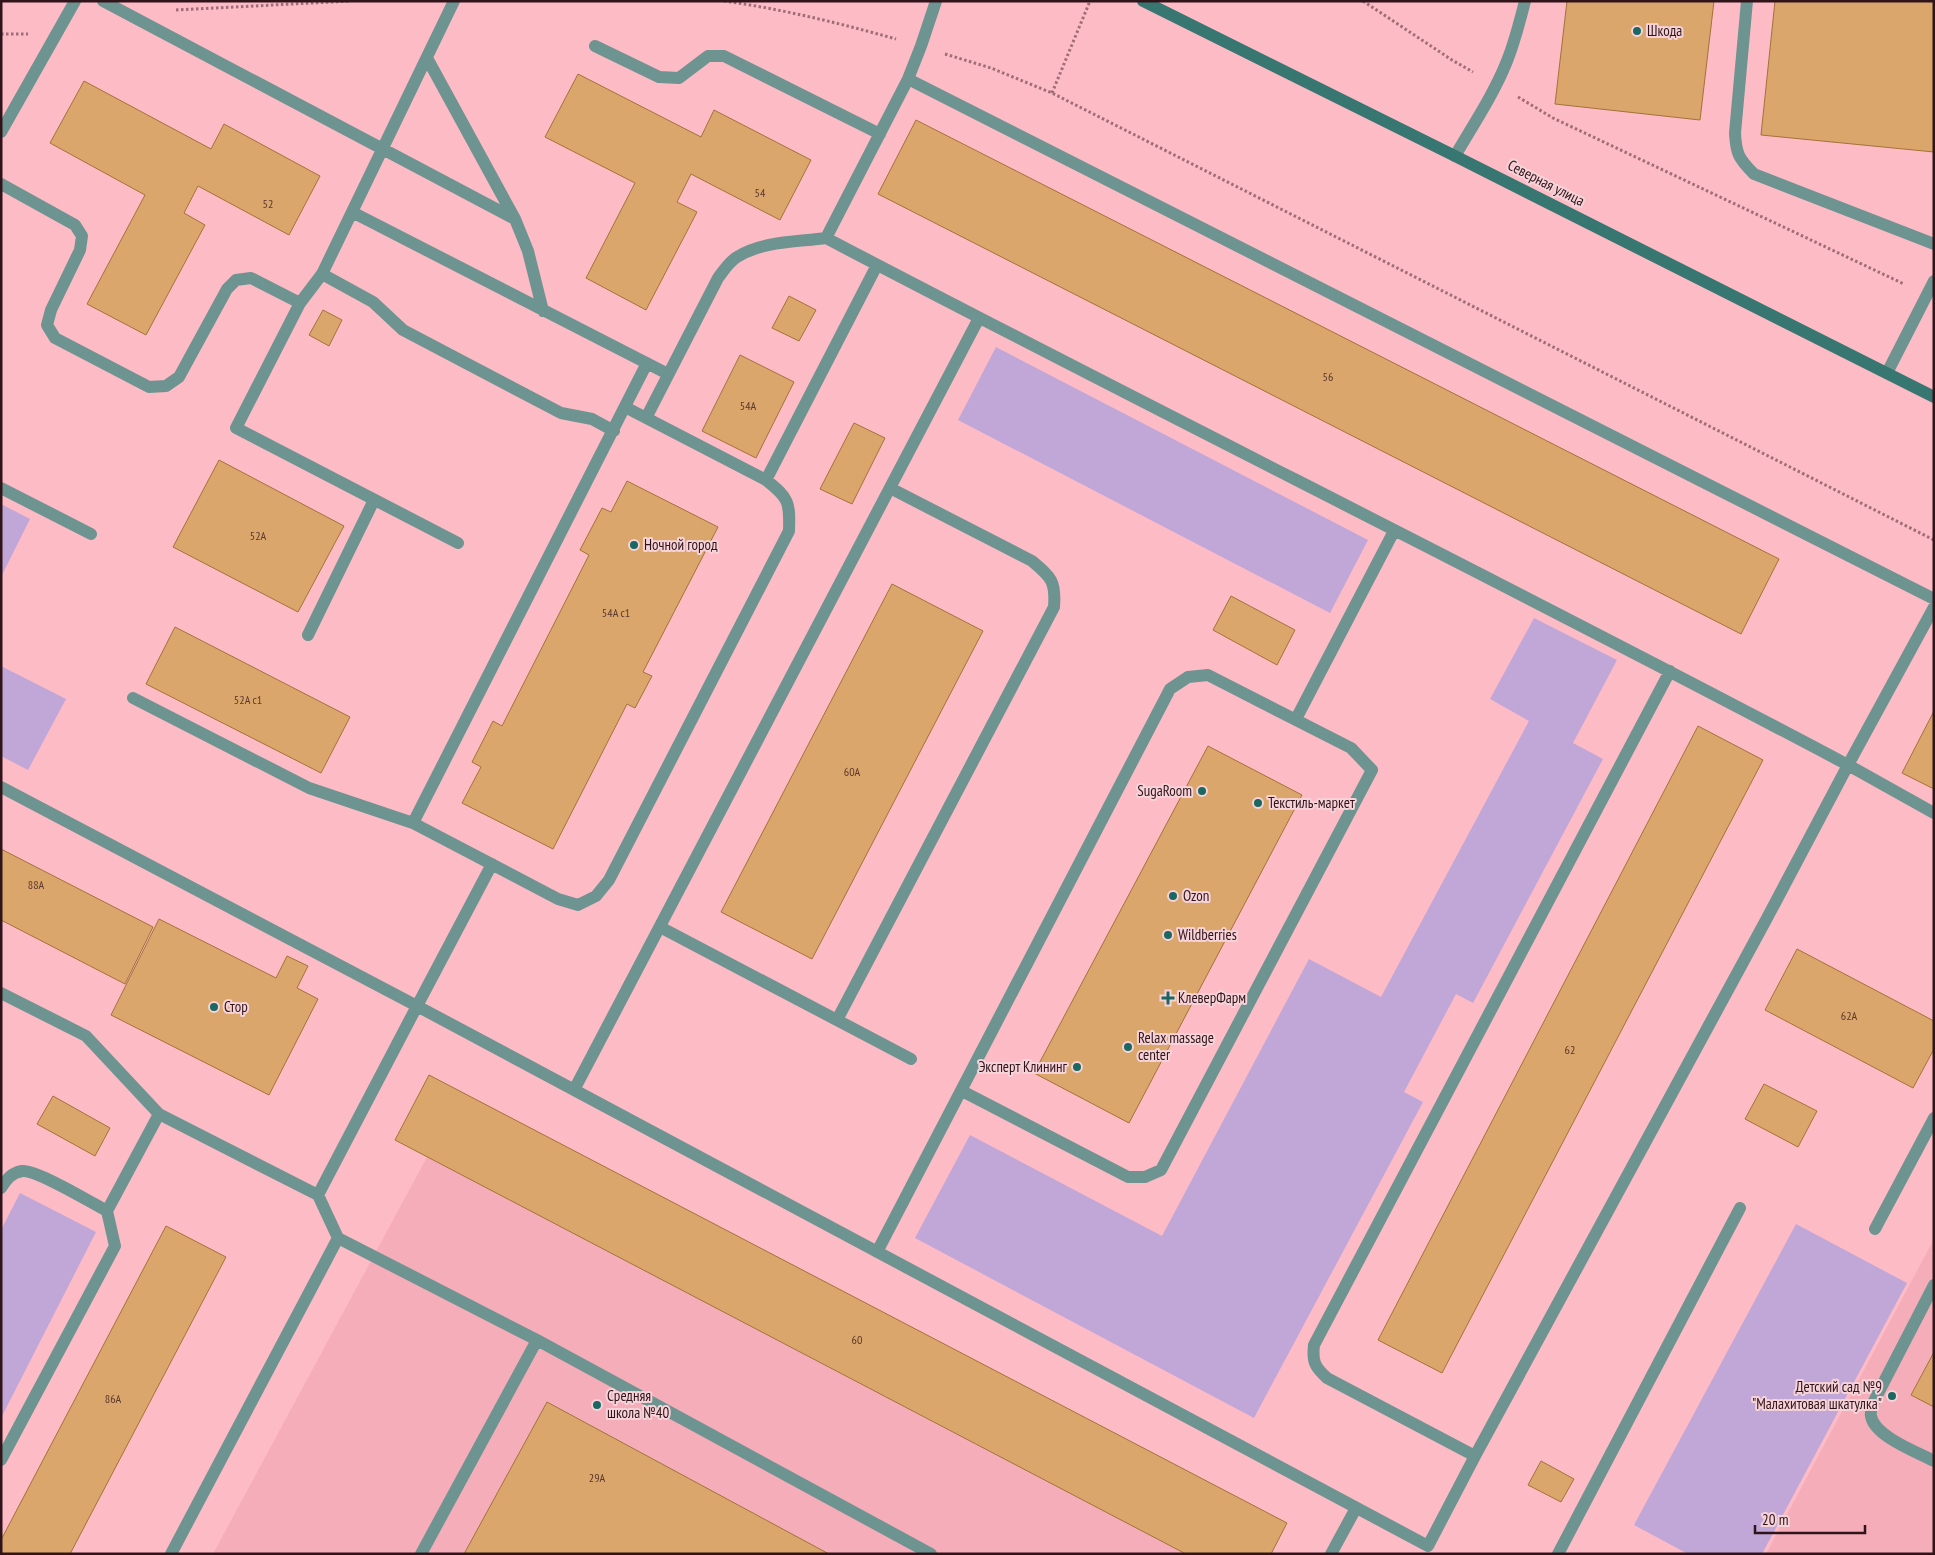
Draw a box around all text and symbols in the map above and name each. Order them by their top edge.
place label: Шкода [1647,21,1682,40]
marker: Шкода [1631,25,1643,37]
street label: Северная улица [1505,155,1588,210]
house number: 54 [755,185,766,200]
house number: 52 [263,196,273,211]
house number: 56 [1323,369,1333,384]
house number: 54А [740,398,757,413]
house number: 52А [250,528,267,543]
place label: Ночной город [644,535,718,554]
marker: Ночной город [628,539,640,551]
house number: 54А с1 [602,605,630,620]
house number: 52А с1 [234,692,262,707]
house number: 60А [844,764,861,779]
place label: SugaRoom [1137,781,1192,800]
marker: SugaRoom [1196,785,1208,797]
place label: Текстиль-маркет [1268,793,1355,812]
marker: Текстиль-маркет [1252,797,1264,809]
house number: 88А [28,877,45,892]
place label: Ozon [1183,886,1209,905]
marker: Ozon [1167,890,1179,902]
place label: Wildberries [1178,925,1237,944]
marker: Wildberries [1162,929,1174,941]
place label: КлеверФарм [1178,988,1246,1007]
marker: КлеверФарм [1162,992,1174,1004]
place label: Стор [224,997,248,1016]
marker: Стор [208,1001,220,1013]
house number: 62А [1841,1008,1858,1023]
place label: Relax massage center [1138,1028,1214,1064]
marker: Relax massage center [1122,1041,1134,1053]
house number: 62 [1565,1042,1575,1057]
place label: Эксперт Клининг [978,1057,1068,1076]
marker: Эксперт Клининг [1071,1061,1083,1073]
house number: 60 [852,1332,862,1347]
place label: Детский сад №9 "Малахитовая шкатулка" [1752,1377,1882,1413]
place label: Средняя школа №40 [607,1386,669,1422]
marker: Детский сад №9 "Малахитовая шкатулка" [1886,1390,1898,1402]
house number: 86А [105,1391,122,1406]
marker: Средняя школа №40 [591,1399,603,1411]
house number: 29А [589,1470,606,1485]
scale bar [1755,1502,1865,1534]
text: 20 m [1762,1510,1788,1529]

